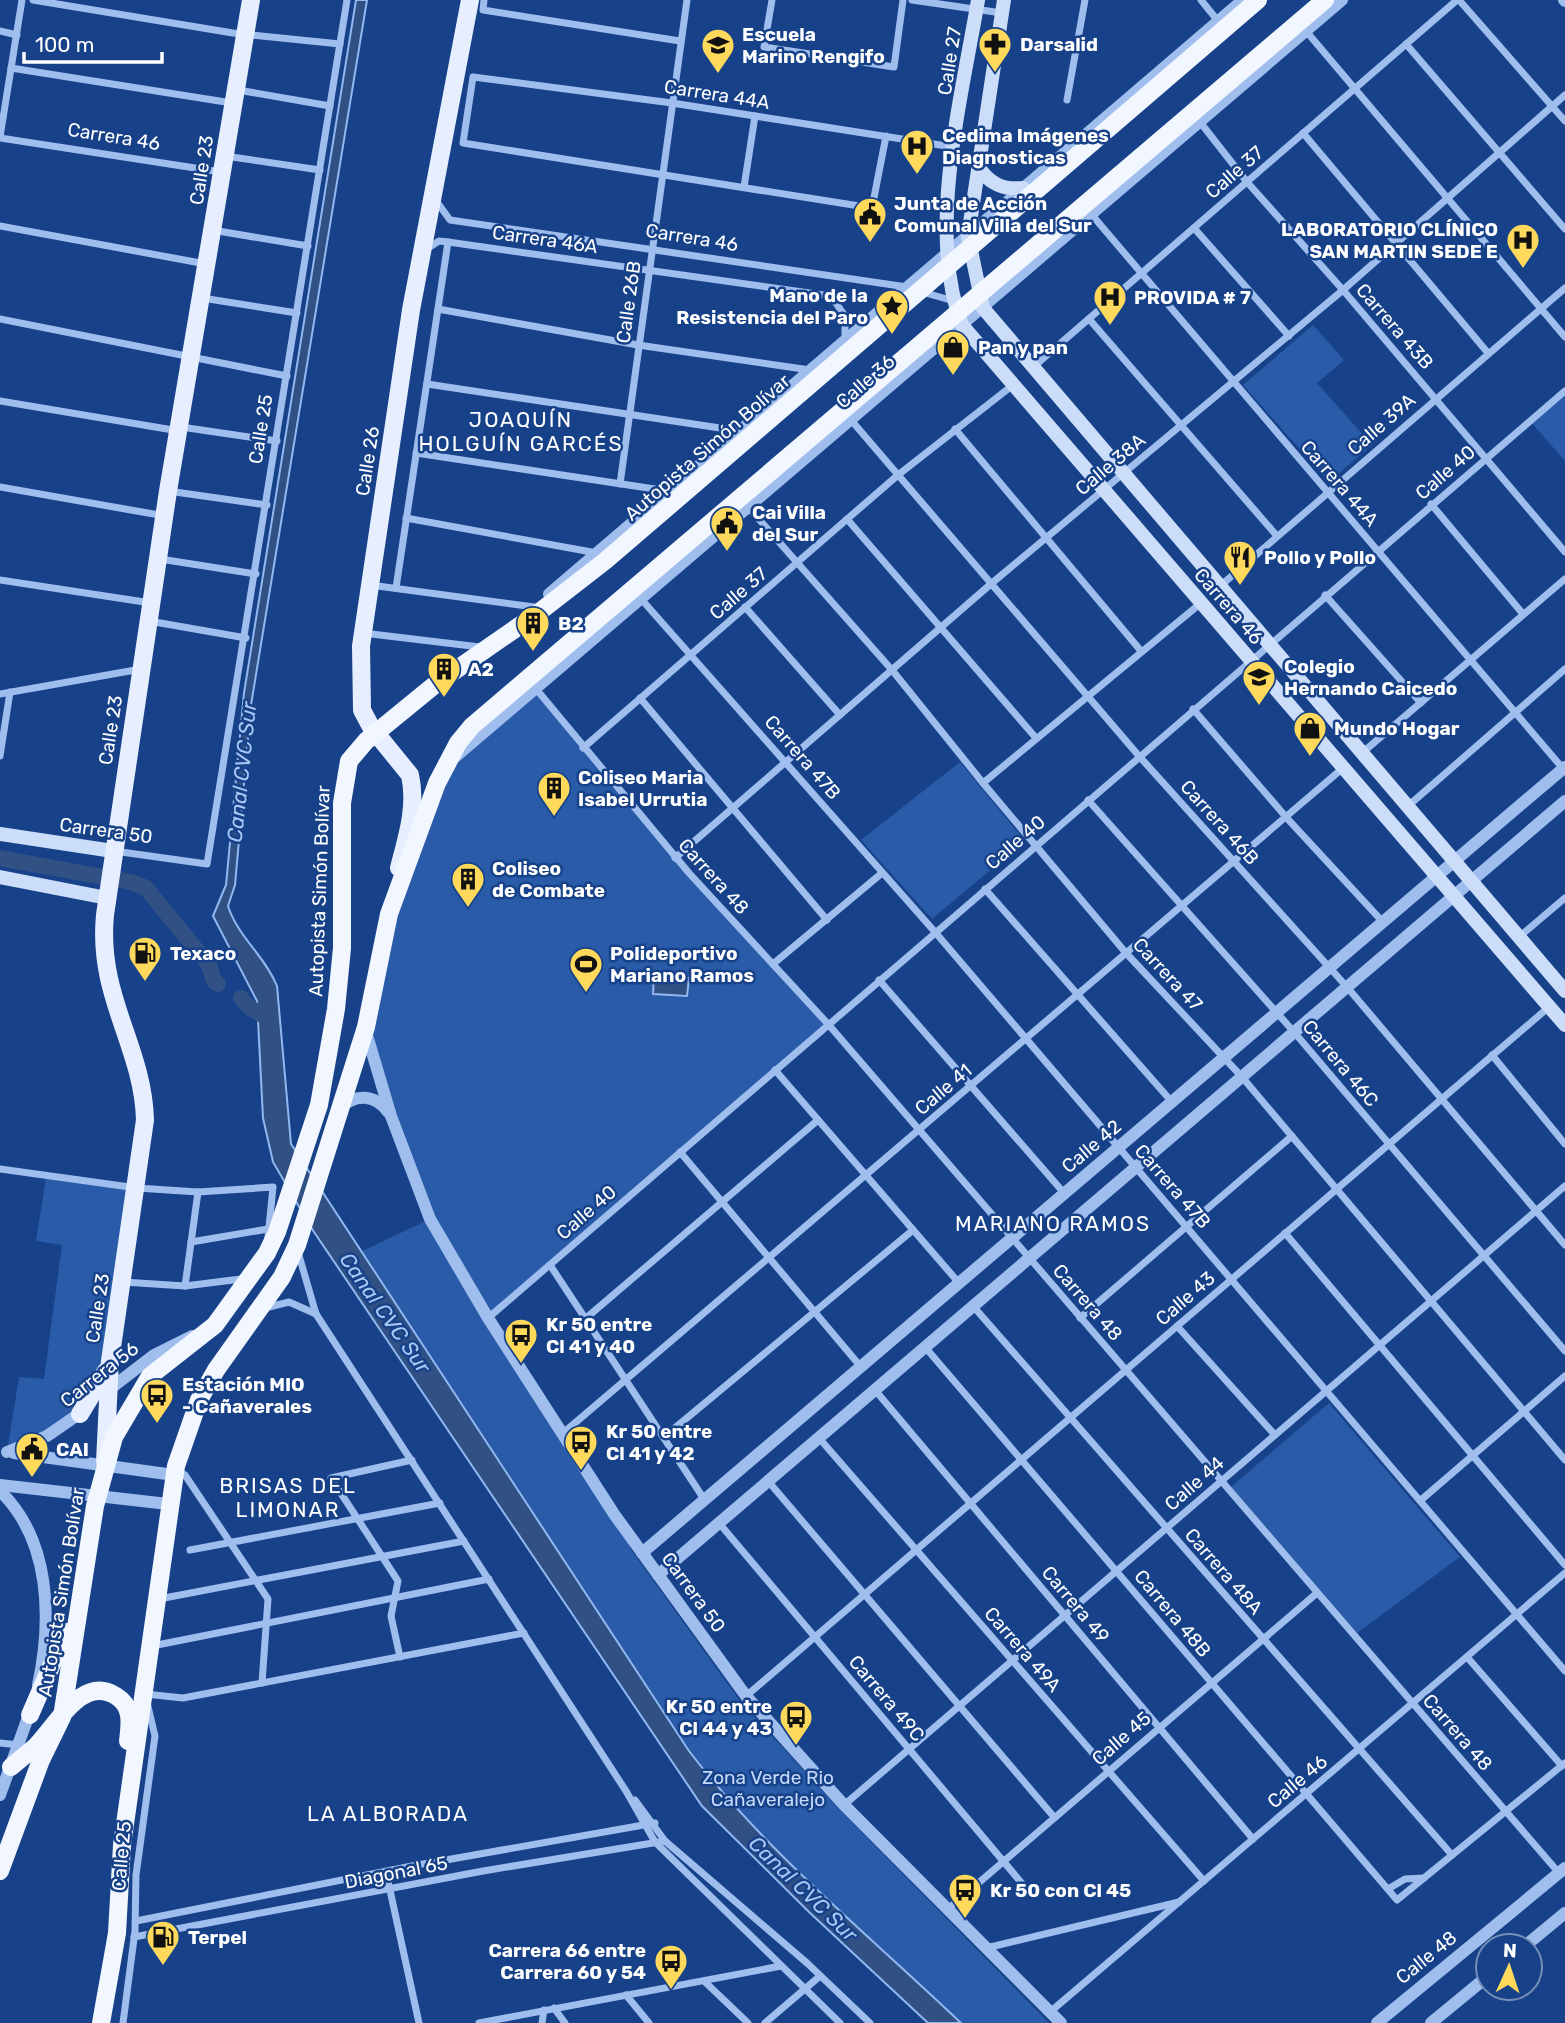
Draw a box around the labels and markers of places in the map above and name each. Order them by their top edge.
place label: Escuela Marino Rengifo [742,23,885,68]
pharmacy icon: Darsalid [976,25,1014,74]
school or university icon: Escuela Marino Rengifo [699,26,737,75]
place label: Darsalid [1020,33,1098,56]
place label: Cedima Imágenes Diagnosticas [942,124,1109,169]
hospital icon: Cedima Imágenes Diagnosticas [898,127,936,176]
place label: Junta de Acción Comunal Villa del Sur [894,192,1092,237]
public building icon: Junta de Acción Comunal Villa del Sur [851,195,889,244]
place label: LABORATORIO CLÍNICO SAN MARTIN SEDE E [1281,218,1498,263]
hospital icon: LABORATORIO CLÍNICO SAN MARTIN SEDE E [1504,221,1542,270]
hospital icon: PROVIDA # 7 [1091,278,1129,327]
place label: Mano de la Resistencia del Paro [676,284,868,329]
place label: PROVIDA # 7 [1134,286,1251,309]
place icon: Mano de la Resistencia del Paro [873,287,911,336]
shop icon: Pan y pan [934,328,972,377]
place label: Pan y pan [978,336,1068,359]
place label: Cai Villa del Sur [752,501,826,546]
public building icon: Cai Villa del Sur [708,504,746,553]
restaurant icon: Pollo y Pollo [1221,538,1259,587]
place label: Pollo y Pollo [1264,546,1376,569]
building icon: B2 [514,604,552,653]
place label: B2 [558,612,584,635]
building icon: A2 [425,650,463,699]
place label: Colegio Hernando Caicedo [1284,655,1457,700]
place label: A2 [468,658,494,681]
school or university icon: Colegio Hernando Caicedo [1240,658,1278,707]
shop icon: Mundo Hogar [1291,709,1329,758]
place label: Mundo Hogar [1334,717,1460,740]
place label: Coliseo Maria Isabel Urrutia [578,766,707,811]
building icon: Coliseo Maria Isabel Urrutia [535,769,573,818]
place label: Coliseo de Combate [492,857,605,902]
building icon: Coliseo de Combate [449,860,487,909]
fuel station icon: Texaco [126,934,164,983]
place label: Texaco [170,942,236,965]
place label: Polideportivo Mariano Ramos [610,942,754,987]
sports icon: Polideportivo Mariano Ramos [567,945,605,994]
place label: Kr 50 entre Cl 41 y 40 [546,1313,652,1358]
bus stop icon: Kr 50 entre Cl 41 y 40 [502,1316,540,1365]
place label: Estación MIO - Cañaverales [182,1373,312,1418]
bus stop icon: Estación MIO - Cañaverales [138,1376,176,1425]
place label: Kr 50 entre Cl 41 y 42 [606,1420,712,1465]
bus stop icon: Kr 50 entre Cl 41 y 42 [562,1423,600,1472]
public building icon: CAI [13,1430,51,1479]
place label: CAI [56,1438,89,1461]
place label: Kr 50 entre Cl 44 y 43 [666,1695,772,1740]
bus stop icon: Kr 50 entre Cl 44 y 43 [777,1698,815,1747]
bus stop icon: Kr 50 con Cl 45 [946,1871,984,1920]
place label: Kr 50 con Cl 45 [990,1879,1131,1902]
fuel station icon: Terpel [144,1918,182,1967]
place label: Terpel [188,1926,247,1949]
place label: Carrera 66 entre Carrera 60 y 54 [488,1939,646,1984]
bus stop icon: Carrera 66 entre Carrera 60 y 54 [652,1942,690,1991]

